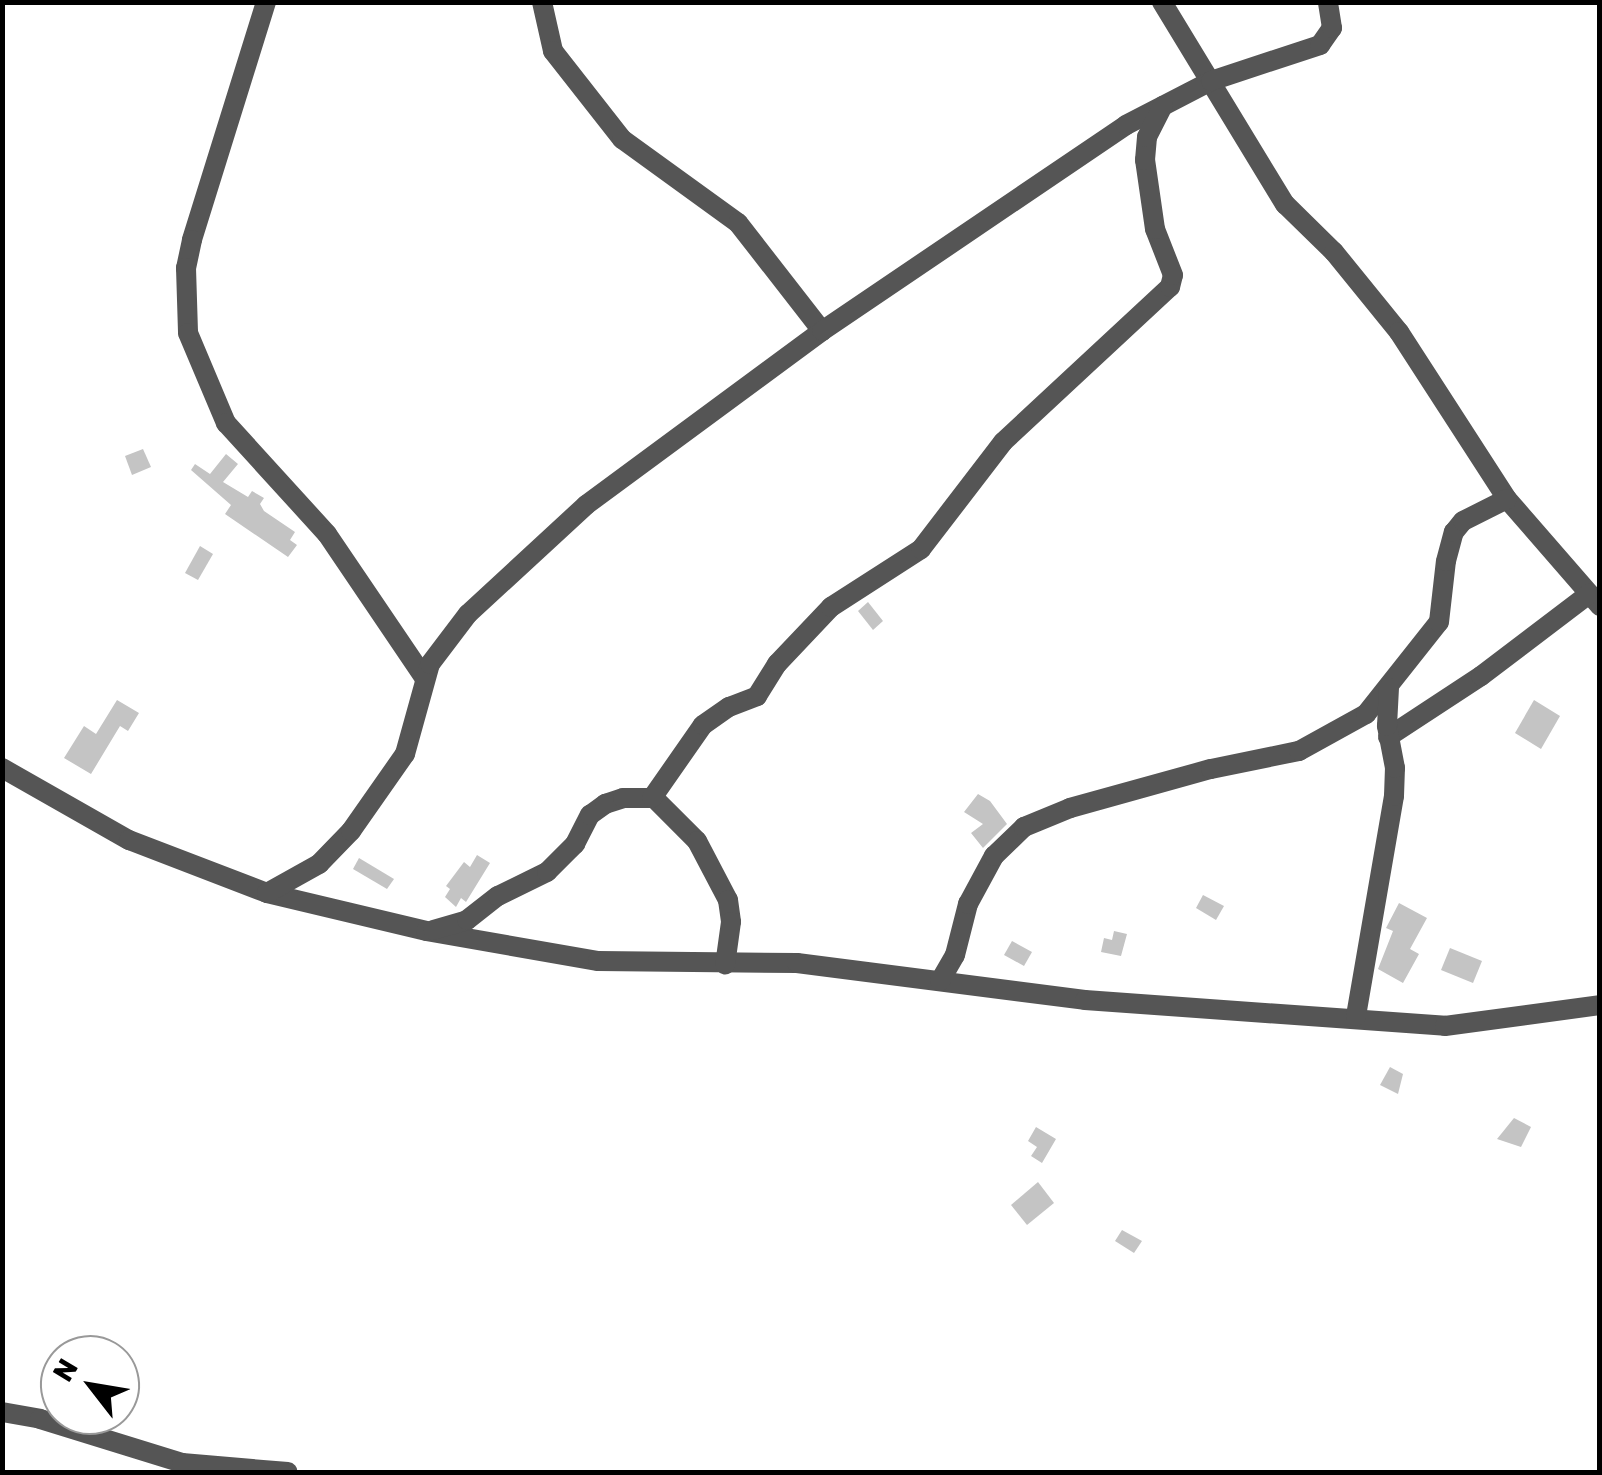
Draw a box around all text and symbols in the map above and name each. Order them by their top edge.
north arrow [40,1335,140,1435]
text: N [46,1353,85,1387]

